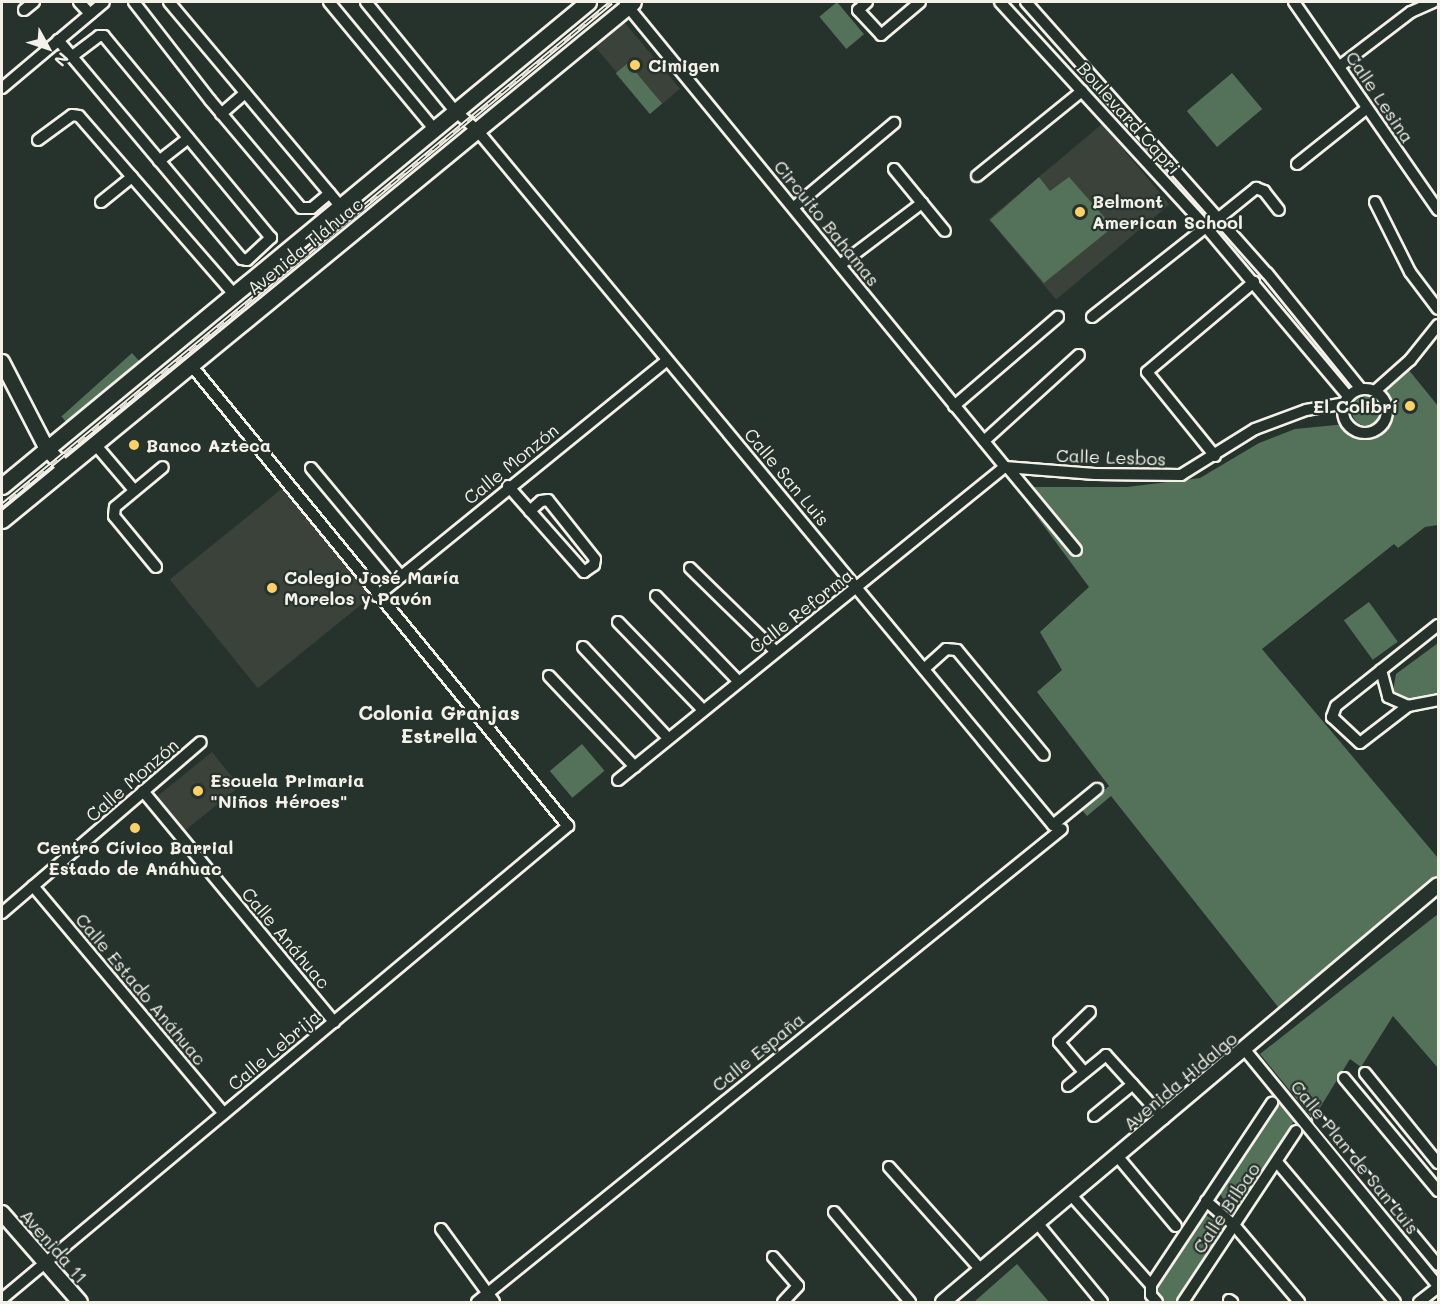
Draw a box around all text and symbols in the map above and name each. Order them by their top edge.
north arrow [18,18,78,78]
street label: Calle Lesina [1341,47,1419,147]
text: N [50,48,74,71]
place label: Cimigen [648,54,720,76]
marker: Cimigen [626,56,644,74]
street label: Boulevard Capri [1073,57,1185,179]
street label: Circuito Bahamas [770,156,884,290]
place label: Belmont American School [1092,191,1243,234]
street label: Avenida Tláhuac [243,193,367,299]
marker: Belmont American School [1073,205,1087,219]
place label: El Colibrí [1313,395,1398,417]
marker: El Colibrí [1403,399,1417,413]
street label: Calle Monzón [459,419,563,509]
street label: Calle San Luis [740,424,834,530]
place label: Banco Azteca [146,434,271,456]
marker: Banco Azteca [127,438,141,452]
street label: Calle Lesbos [1056,444,1166,470]
street label: Calle Reforma [745,564,857,658]
place label: Colegio José María Morelos y Pavón [284,567,459,610]
marker: Colegio José María Morelos y Pavón [265,581,279,595]
district label: Colonia Granjas Estrella [358,701,520,748]
street label: Calle Monzón [81,734,183,826]
place label: Escuela Primaria "Niños Héroes" [210,770,364,812]
marker: Escuela Primaria "Niños Héroes" [191,784,205,798]
marker: Centro Cívico Barrial Estado de Anáhuac [128,821,142,835]
place label: Centro Cívico Barrial Estado de Anáhuac [37,837,233,880]
street label: Calle Anáhuac [237,883,335,993]
street label: Calle Estado Anáhuac [71,909,211,1069]
street label: Calle Lebrija [223,1005,325,1095]
street label: Calle España [707,1008,809,1096]
street label: Avenida Hidalgo [1119,1027,1241,1135]
street label: Calle Plan de San Luis [1286,1076,1424,1238]
street label: Calle Bilbao [1188,1159,1264,1257]
street label: Avenida 11 [16,1204,92,1288]

